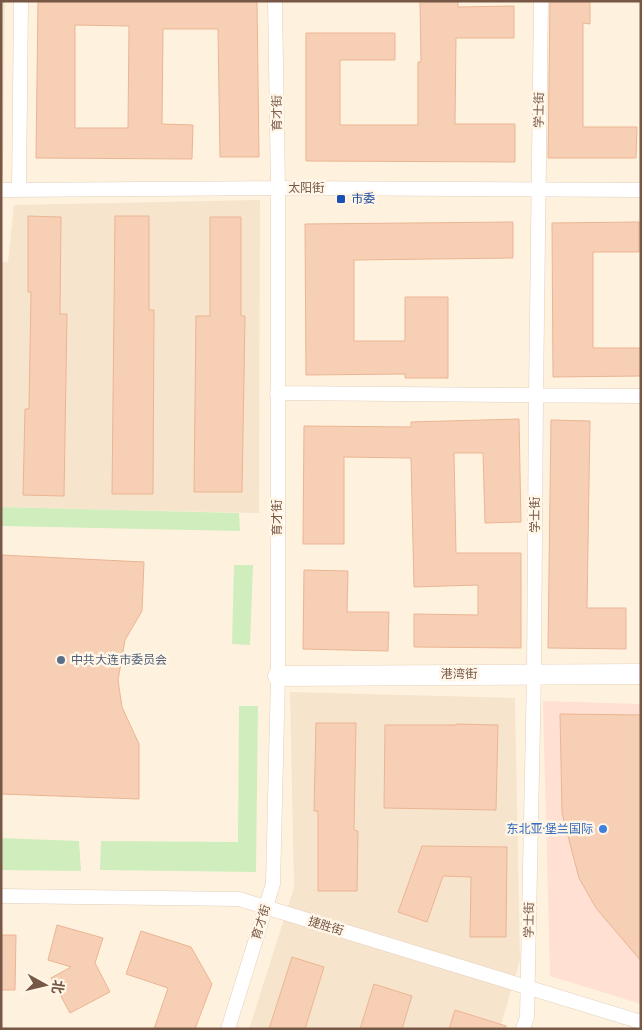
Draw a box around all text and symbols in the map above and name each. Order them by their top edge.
street label: 学士街 [530,92,547,128]
street label: 育才街 [268,95,285,131]
street label: 太阳街 [288,179,324,196]
place label: 市委 [351,190,375,207]
marker: 市委 [335,193,347,205]
street label: 学士街 [526,497,543,533]
street label: 育才街 [268,500,285,536]
place label: 中共大连市委员会 [71,651,167,668]
marker: 中共大连市委员会 [55,654,67,666]
street label: 港湾街 [441,665,477,682]
place label: 东北亚·堡兰国际 [506,820,593,837]
marker: 东北亚·堡兰国际 [597,823,609,835]
street label: 育才街 [247,902,274,942]
street label: 学士街 [520,902,537,938]
street label: 捷胜街 [306,912,346,939]
north arrow [20,960,70,1010]
text: 北 [47,978,69,995]

